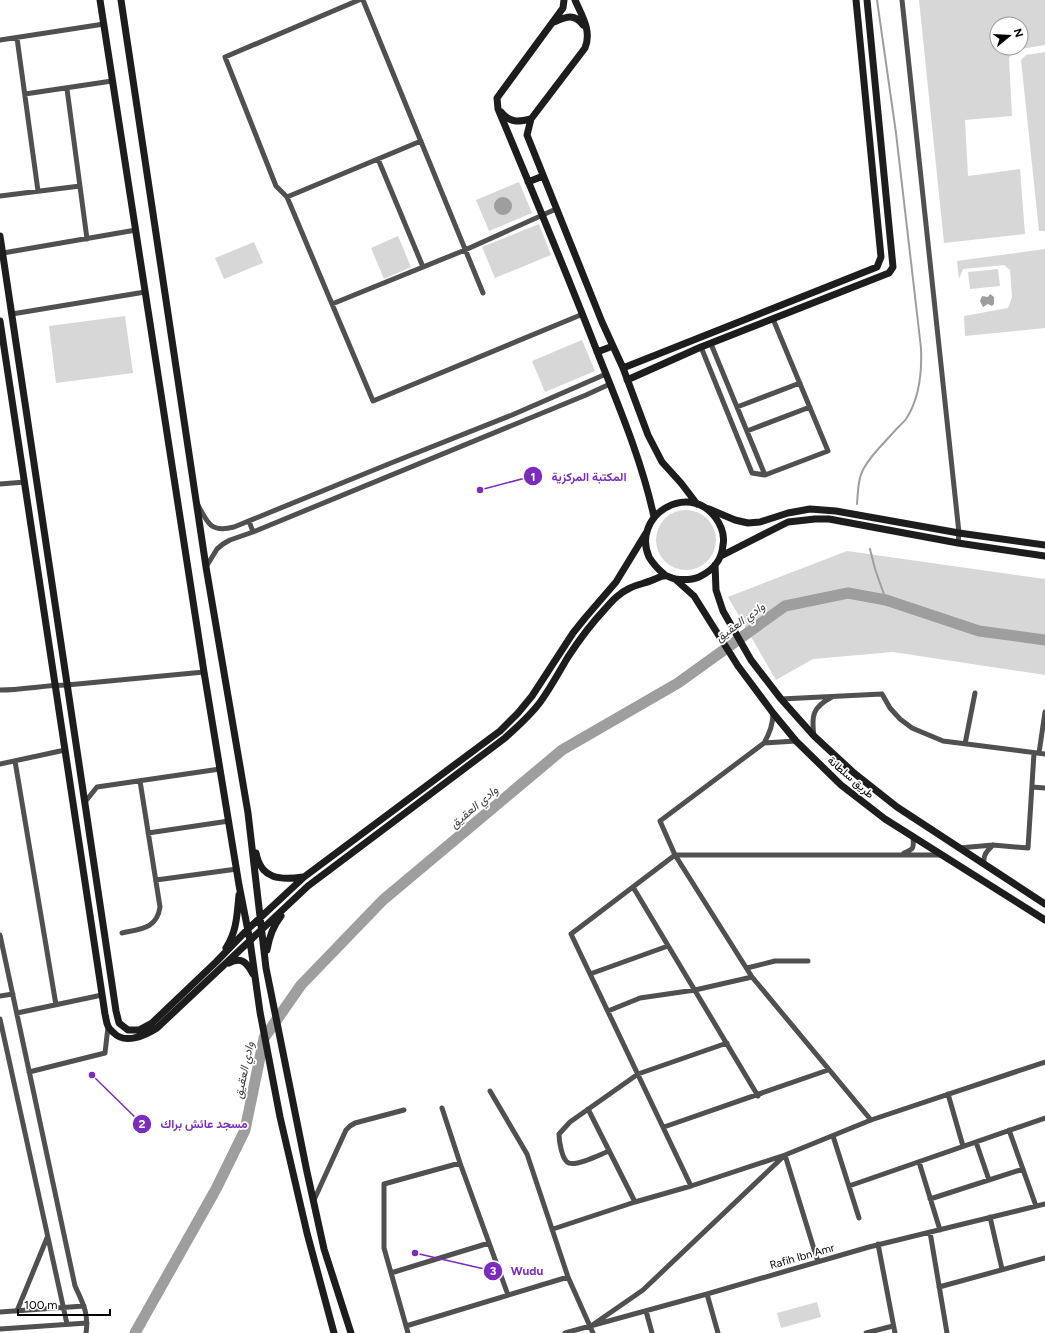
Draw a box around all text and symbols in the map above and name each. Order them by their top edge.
north arrow [989,16,1029,56]
text: N [1011,27,1026,39]
callout: المكتبة المركزية [523,464,634,488]
text: 1 [530,470,536,484]
text: المكتبة المركزية [551,470,627,485]
water label: وادي العقيق [712,599,770,647]
street label: طريق سلطانة [825,754,877,801]
water label: وادي العقيق [447,783,503,833]
water label: وادي العقيق [231,1040,260,1100]
callout: مسجد عائش براك [132,1112,255,1136]
text: 2 [139,1117,146,1131]
text: مسجد عائش براك [160,1117,248,1132]
street label: Rafih Ibn Amr [768,1241,836,1272]
callout: Wudu [483,1259,552,1283]
text: 3 [490,1264,497,1278]
text: Wudu [511,1264,543,1278]
scale bar [18,1291,110,1317]
text: 100 m [24,1298,58,1312]

